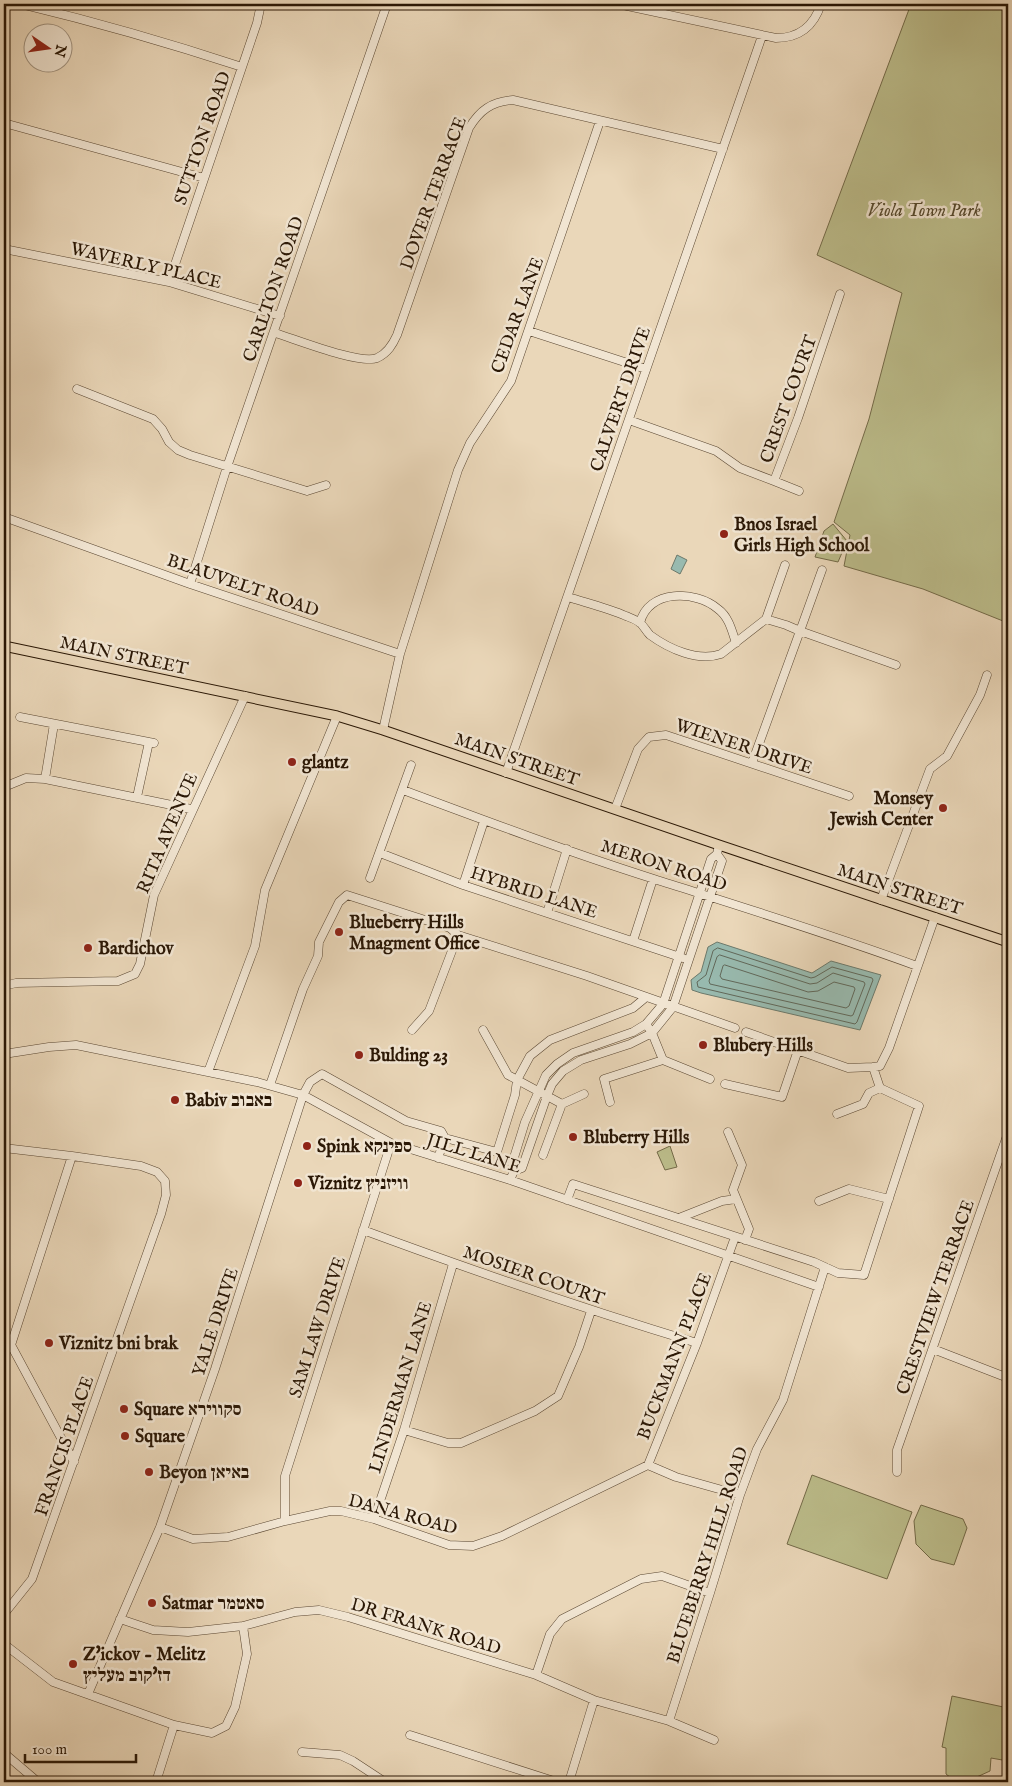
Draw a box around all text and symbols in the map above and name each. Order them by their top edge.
north arrow [22,22,72,72]
text: N [50,42,70,59]
street label: SUTTON ROAD [170,69,237,208]
street label: DOVER TERRACE [396,114,473,273]
park label: Viola Town Park [867,200,981,223]
street label: CARLTON ROAD [239,214,310,365]
street label: WAVERLY PLACE [68,238,224,295]
street label: CEDAR LANE [487,254,550,377]
street label: CALVERT DRIVE [586,324,657,475]
street label: CREST COURT [756,332,823,467]
place label: Bnos Israel Girls High School [734,514,870,558]
marker: Bnos Israel Girls High School [718,528,730,540]
street label: BLAUVELT ROAD [163,550,322,623]
street label: MAIN STREET [58,632,190,681]
street label: WIENER DRIVE [672,714,815,780]
street label: MAIN STREET [451,728,582,793]
place label: glantz [302,752,349,775]
marker: glantz [286,756,298,768]
street label: RITA AVENUE [133,770,204,897]
place label: Monsey Jewish Center [828,788,934,832]
marker: Monsey Jewish Center [937,802,949,814]
street label: MERON ROAD [598,835,730,898]
street label: MAIN STREET [834,859,965,922]
street label: HYBRID LANE [467,862,600,925]
place label: Blueberry Hills Mnagment Office [349,912,481,956]
marker: Blueberry Hills Mnagment Office [333,926,345,938]
place label: Bardichov [98,938,174,961]
marker: Bardichov [82,942,94,954]
place label: Blubery Hills [713,1035,813,1058]
marker: Blubery Hills [697,1039,709,1051]
place label: Bulding 23 [369,1045,448,1068]
marker: Bulding 23 [353,1049,365,1061]
place label: Babiv באבוב [185,1090,273,1113]
marker: Babiv באבוב [169,1094,181,1106]
place label: Bluberry Hills [583,1127,690,1150]
street label: JILL LANE [422,1129,524,1180]
marker: Bluberry Hills [567,1131,579,1143]
place label: Spink ספינקא [317,1136,412,1159]
marker: Spink ספינקא [301,1140,313,1152]
place label: Viznitz וויזניץ [307,1173,409,1196]
marker: Viznitz וויזניץ [292,1177,304,1189]
street label: CRESTVIEW TERRACE [892,1197,981,1398]
street label: MOSIER COURT [460,1241,607,1311]
street label: SAM LAW DRIVE [285,1254,352,1401]
street label: YALE DRIVE [188,1265,245,1380]
street label: BUCKMANN PLACE [633,1270,718,1443]
street label: LINDERMAN LANE [364,1299,438,1476]
place label: Viznitz bni brak [58,1333,180,1356]
marker: Viznitz bni brak [43,1337,55,1349]
street label: FRANCIS PLACE [31,1373,100,1520]
place label: Square סקווירא [134,1399,242,1422]
marker: Square סקווירא [118,1403,130,1415]
place label: Square [135,1426,186,1449]
marker: Square [119,1430,131,1442]
street label: BLUEBERRY HILL ROAD [662,1444,754,1667]
place label: Beyon באיאן [159,1462,250,1485]
marker: Beyon באיאן [143,1466,155,1478]
street label: DANA ROAD [346,1490,460,1541]
place label: Satmar סאטמר [162,1593,265,1616]
street label: DR FRANK ROAD [348,1594,503,1661]
marker: Satmar סאטמר [146,1597,158,1609]
place label: Z'ickov - Melitz דז'קוב מעליץ [83,1644,206,1688]
marker: Z'ickov - Melitz דז'קוב מעליץ [67,1658,79,1670]
scale bar [25,1731,136,1763]
text: 100 m [32,1740,68,1759]

